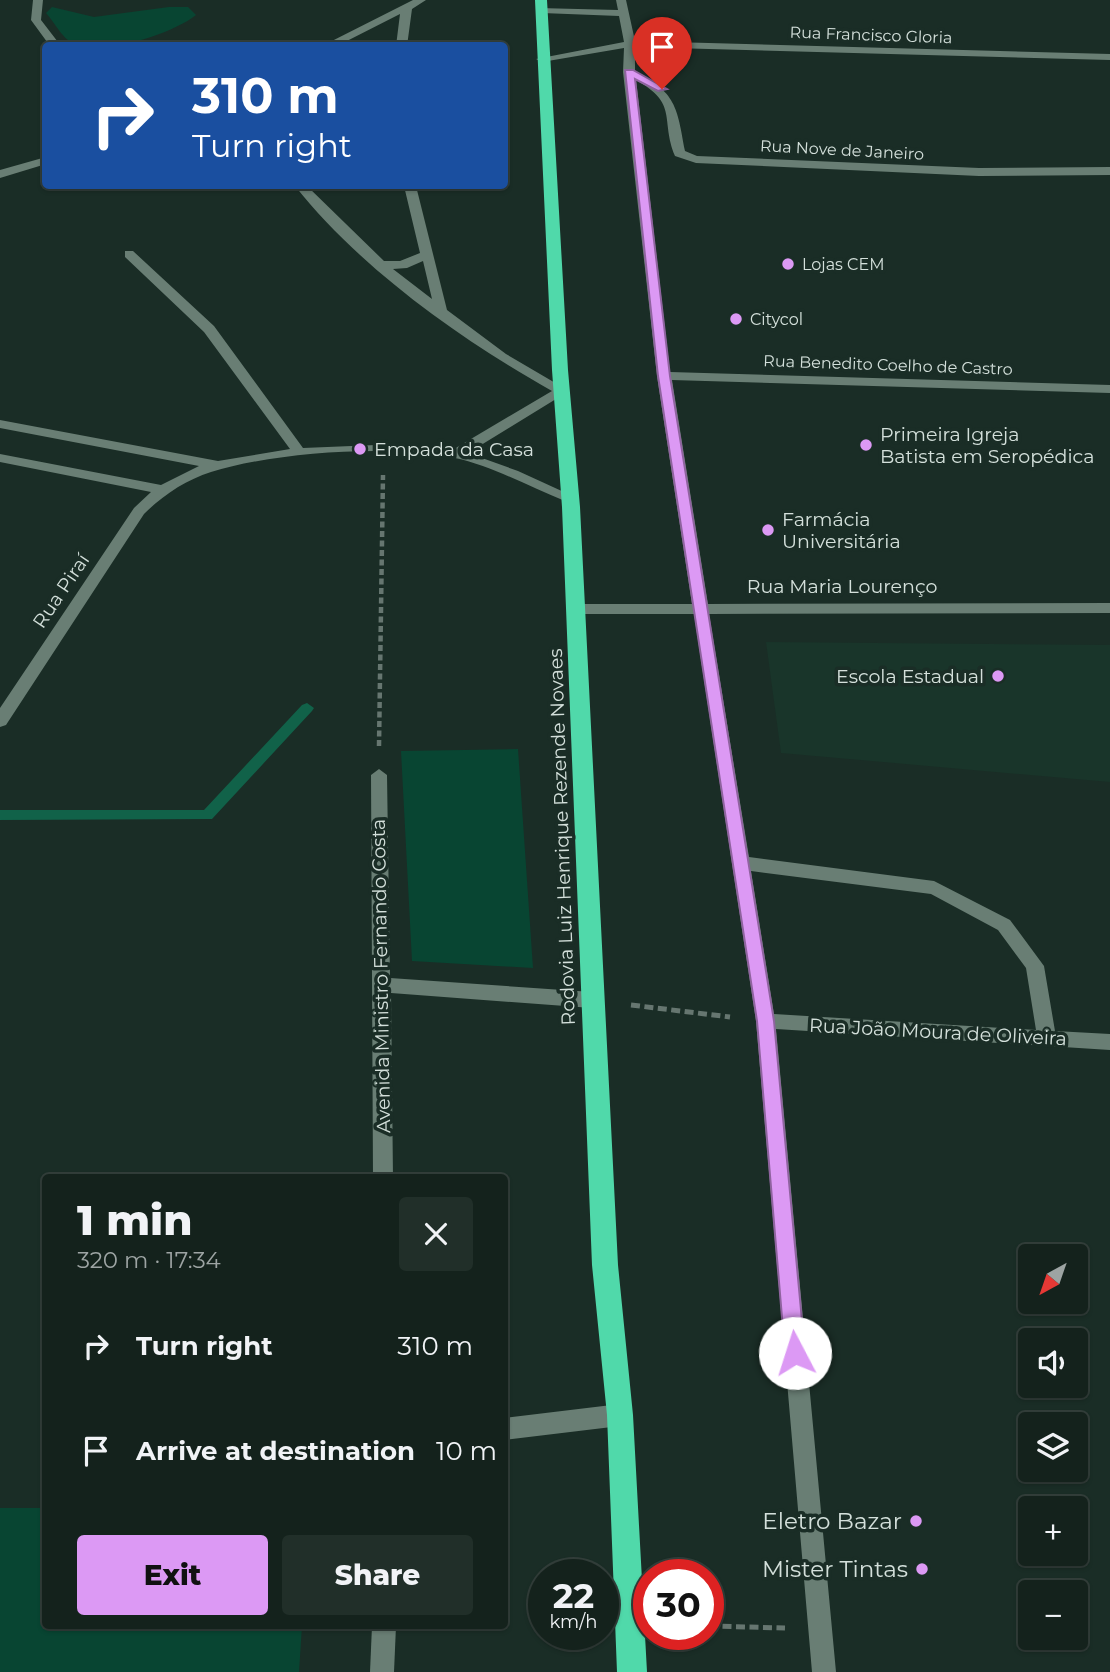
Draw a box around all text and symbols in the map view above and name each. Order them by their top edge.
pin [632,17,692,89]
street label: Rua Francisco Gloria [789,23,953,47]
icon: arrive [643,28,681,66]
text: 310 m [192,66,339,125]
icon: right [77,70,168,161]
text: Turn right [192,126,352,165]
street label: Rua Nove de Janeiro [759,136,925,164]
place label: Lojas CEM [802,255,884,274]
marker: Lojas CEM [780,256,796,272]
place label: Citycol [750,310,803,329]
marker: Citycol [728,311,744,327]
street label: Rua Benedito Coelho de Castro [763,351,1013,379]
place label: Primeira Igreja Batista em Seropédica [880,423,1094,468]
marker: Primeira Igreja Batista em Seropédica [858,437,874,453]
place label: Empada da Casa [374,438,534,461]
marker: Empada da Casa [352,441,368,457]
place label: Farmácia Universitária [782,508,901,553]
marker: Farmácia Universitária [760,522,776,538]
street label: Rua Piraí [28,549,95,633]
street label: Rua Maria Lourenço [747,575,937,598]
street label: Rodovia Luiz Henrique Rezende Novaes [544,648,580,1026]
place label: Escola Estadual [836,665,984,688]
marker: Escola Estadual [990,668,1006,684]
street label: Avenida Ministro Fernando Costa [367,819,395,1133]
street label: Rua João Moura de Oliveira [808,1014,1068,1050]
text: 1 min [77,1194,193,1246]
button: close [399,1197,473,1271]
north arrow [1018,1244,1088,1314]
map controls [1018,1244,1088,1650]
text: 320 m · 17:34 [77,1246,221,1274]
position arrow [758,1316,832,1390]
icon: right [77,1327,115,1365]
button: sound [1018,1328,1088,1398]
text: Turn right [136,1330,272,1362]
text: 310 m [397,1330,473,1362]
button: layers [1018,1412,1088,1482]
icon: arrive [77,1432,115,1470]
text: Arrive at destination [136,1435,415,1467]
text: 10 m [436,1435,497,1467]
button: + [1018,1496,1088,1566]
place label: Eletro Bazar [762,1507,902,1535]
marker: Eletro Bazar [908,1513,924,1529]
button: Exit [77,1535,268,1615]
button: Share [282,1535,473,1615]
place label: Mister Tintas [762,1555,908,1583]
speed limit sign: 30 [633,1559,724,1650]
marker: Mister Tintas [914,1561,930,1577]
text: 22 [553,1574,594,1617]
button: − [1018,1580,1088,1650]
text: km/h [549,1611,598,1633]

